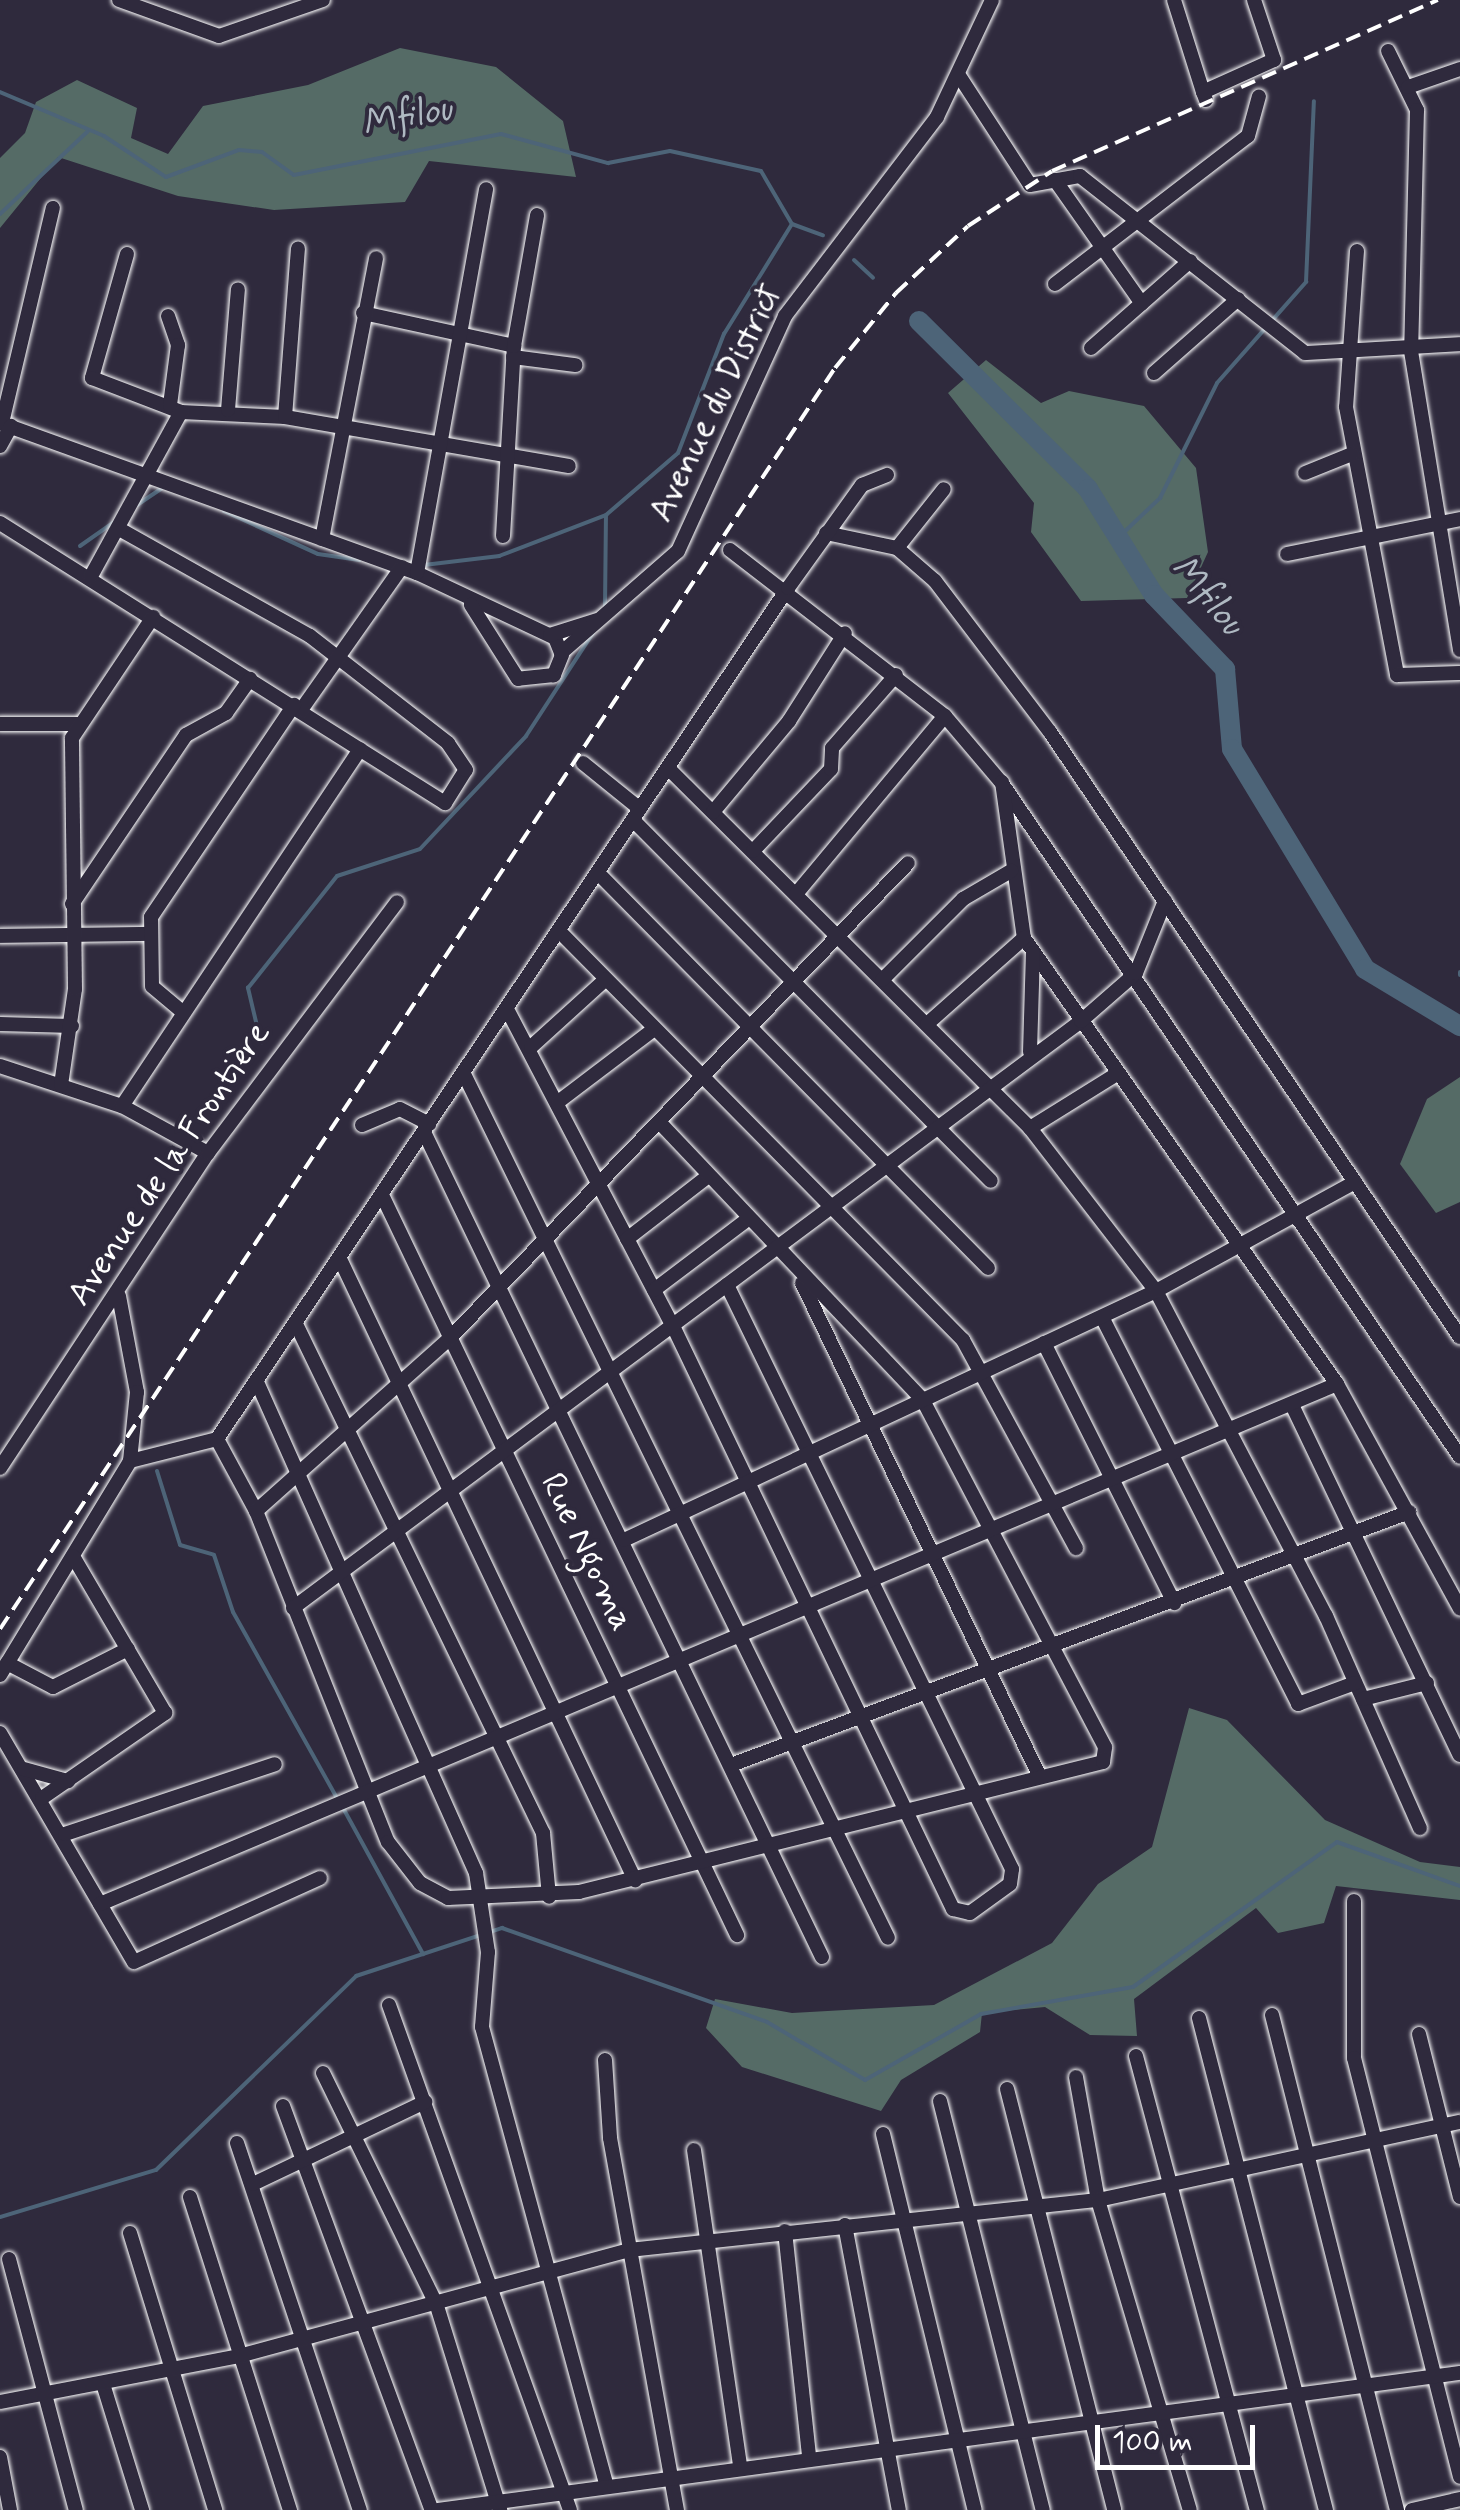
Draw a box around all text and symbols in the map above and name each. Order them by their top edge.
water label: Mfilou [358,86,456,148]
street label: Avenue du District [639,275,793,531]
water label: Mfilou [1160,547,1254,645]
street label: Avenue de la Frontière [59,1015,279,1313]
street label: Rue Ngoma [531,1466,643,1638]
scale bar [1100,2405,1260,2467]
text: 100 m [1112,2423,1193,2462]

